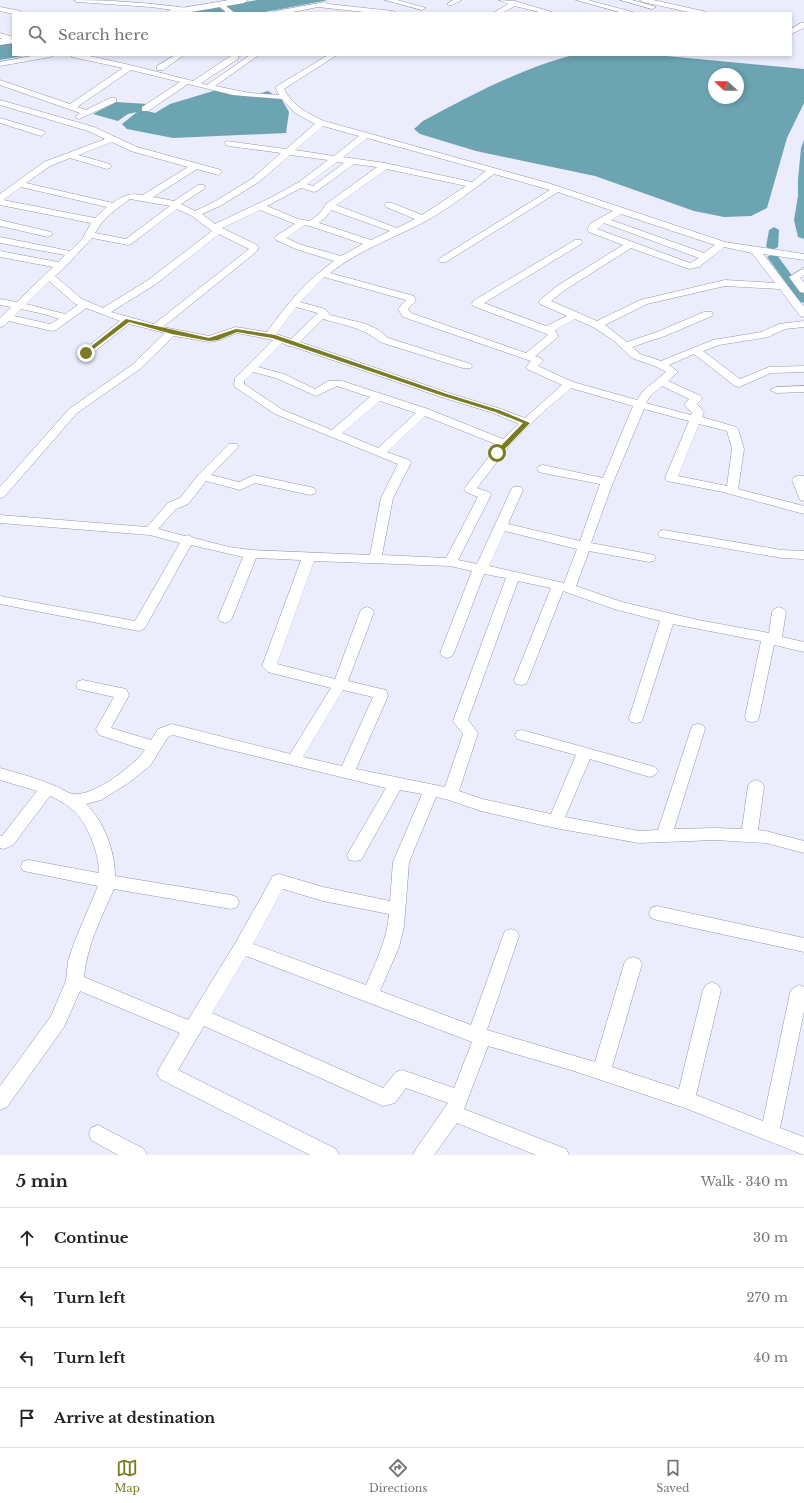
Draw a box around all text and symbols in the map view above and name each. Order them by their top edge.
search box [12,12,792,56]
icon: search [26,23,48,45]
text: Search here [58,25,149,44]
north arrow [708,68,744,104]
route end [77,344,95,362]
route start [488,444,506,462]
text: 5 min [16,1171,68,1192]
text: Walk · 340 m [701,1173,788,1190]
icon: ahead [16,1227,38,1249]
text: Continue [54,1228,129,1247]
text: 30 m [753,1229,788,1246]
icon: left [16,1287,38,1309]
text: Turn left [54,1288,125,1307]
text: 270 m [747,1289,788,1306]
icon: left [16,1347,38,1369]
text: Turn left [54,1348,125,1367]
text: 40 m [753,1349,788,1366]
icon: arrive [16,1407,38,1429]
text: Arrive at destination [54,1408,215,1427]
tab: Map [114,1457,140,1495]
tab: Directions [369,1457,427,1495]
tab: Saved [656,1457,690,1495]

